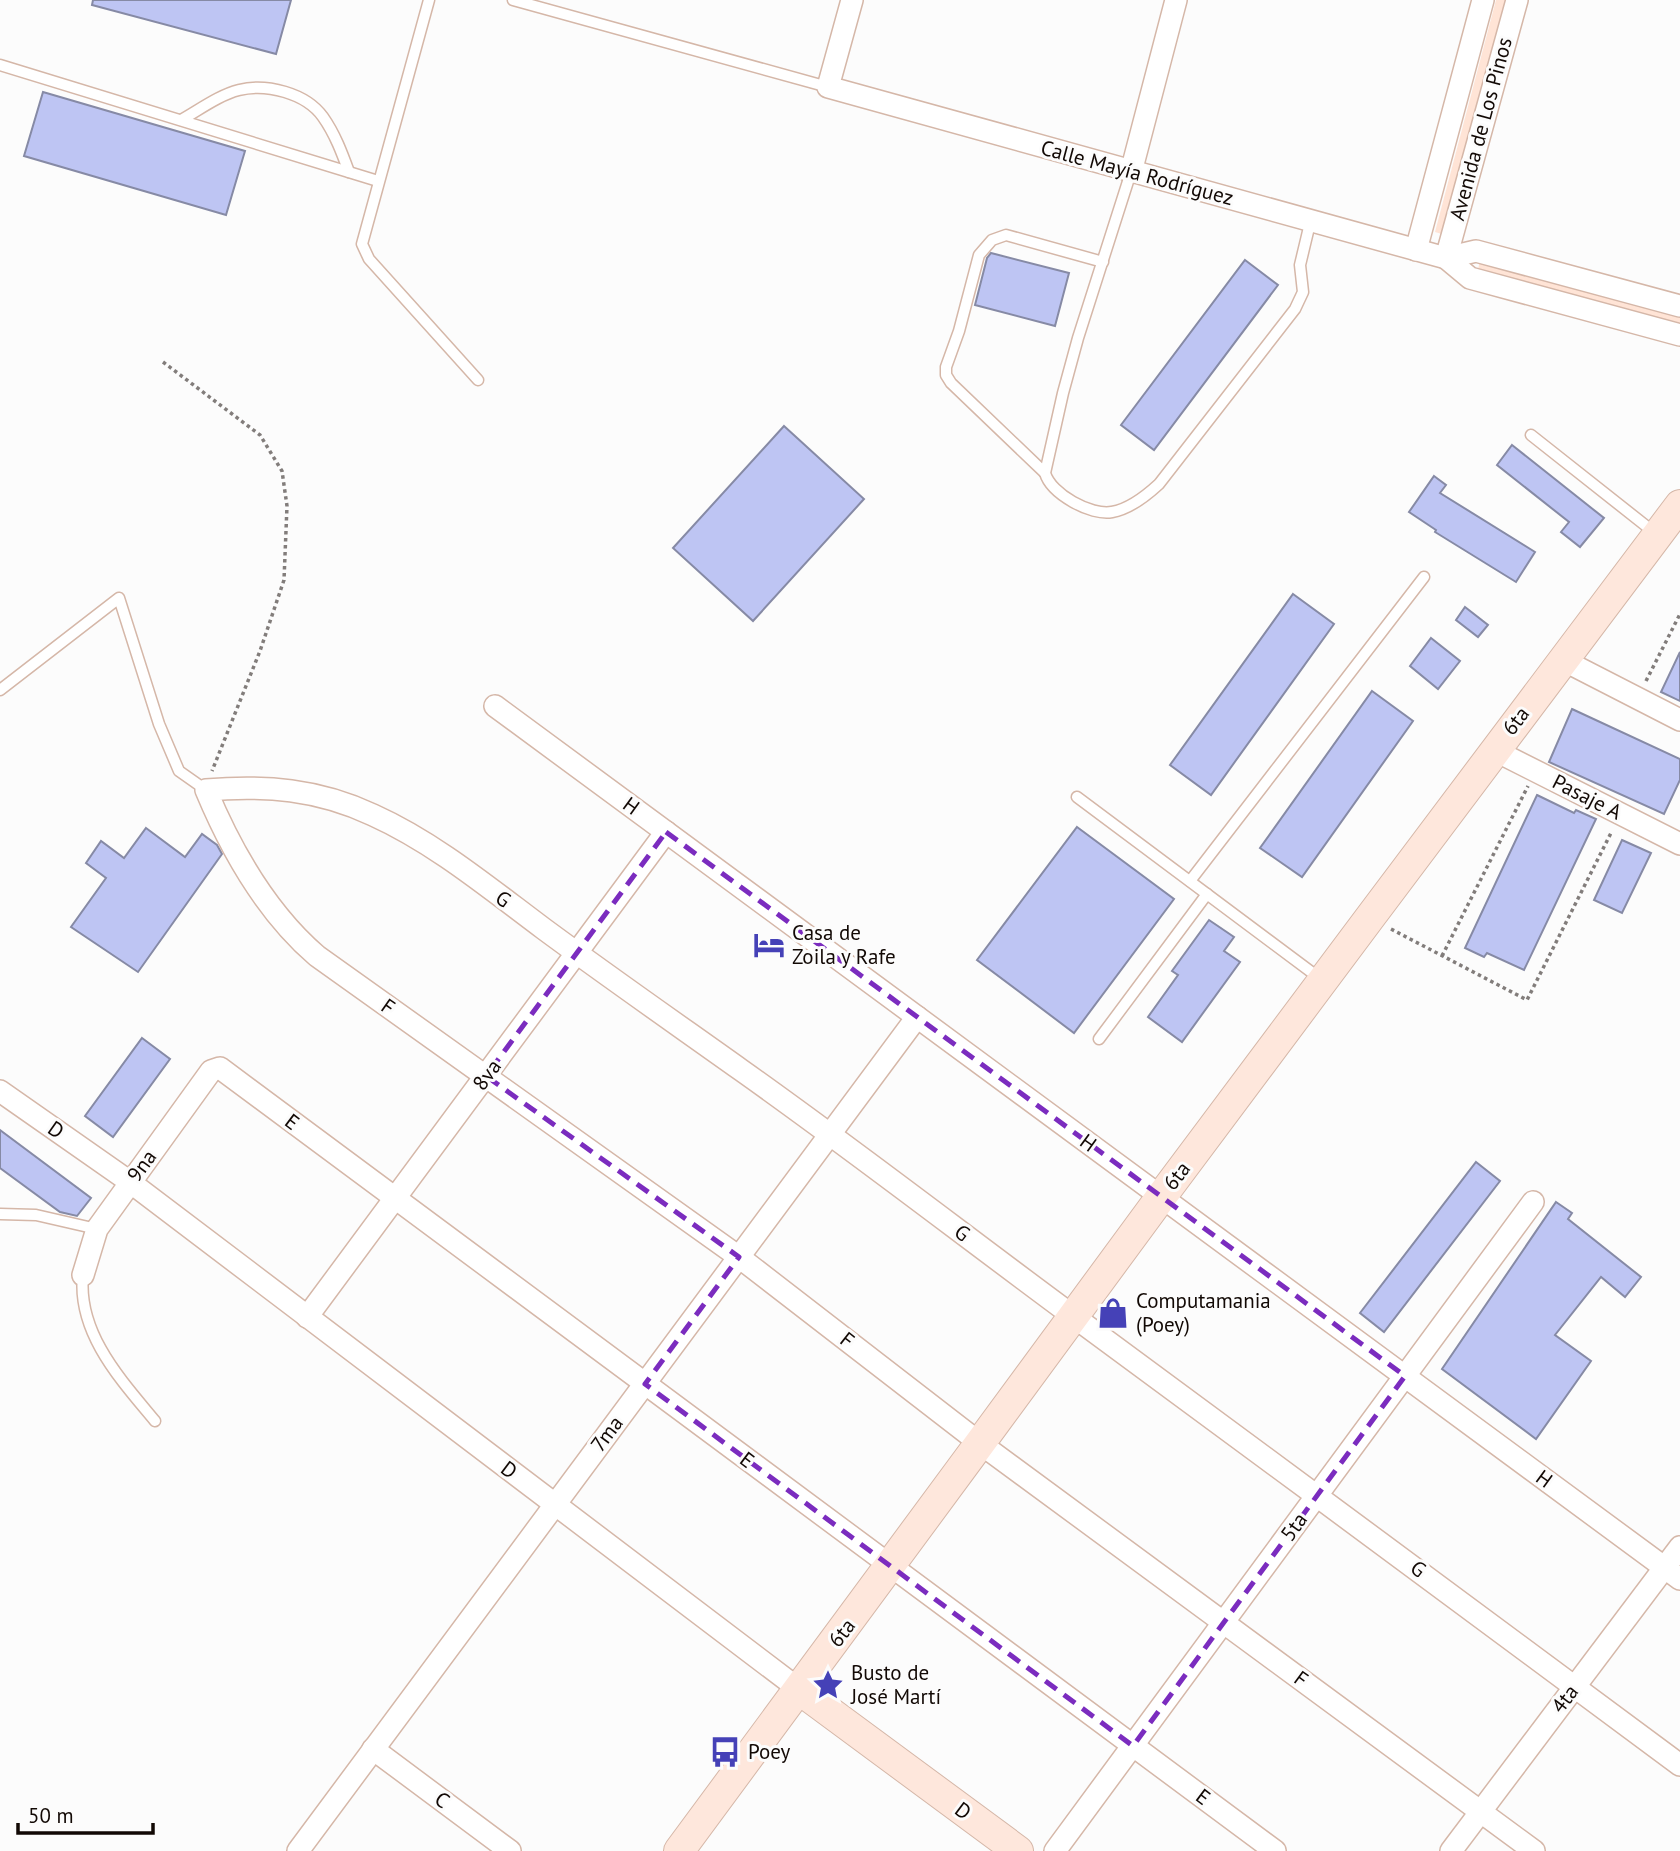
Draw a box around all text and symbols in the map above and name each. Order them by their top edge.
street label: Avenida de Los Pinos [1443,34,1518,223]
street label: Calle Mayía Rodríguez [1038,134,1236,211]
street label: 6ta [1496,701,1535,740]
street label: Pasaje A [1548,768,1627,826]
street label: H [618,791,645,821]
street label: G [490,884,516,913]
place label: Casa de Zoila y Rafe [792,919,896,970]
hotel icon: Casa de Zoila y Rafe [752,928,786,962]
street label: F [376,992,400,1021]
street label: 8va [466,1054,507,1096]
street label: E [280,1107,305,1136]
street label: D [43,1115,70,1145]
street label: H [1075,1128,1102,1158]
street label: 9na [121,1144,162,1187]
street label: 6ta [1157,1156,1196,1195]
street label: G [949,1218,976,1247]
place label: Computamania (Poey) [1136,1287,1271,1338]
shop icon: Computamania (Poey) [1096,1296,1130,1330]
street label: F [835,1326,860,1354]
street label: 7ma [584,1410,629,1457]
street label: E [735,1445,760,1474]
street label: D [496,1455,523,1485]
street label: H [1531,1464,1558,1494]
street label: 5ta [1274,1507,1313,1546]
street label: G [1405,1554,1432,1583]
street label: 6ta [822,1613,861,1652]
place label: Busto de José Martí [850,1659,941,1710]
street label: F [1289,1664,1314,1693]
place icon: Busto de José Martí [811,1668,845,1702]
street label: 4ta [1545,1679,1584,1718]
bus stop icon: Poey [708,1735,742,1769]
place label: Poey [748,1738,790,1765]
street label: E [1191,1782,1216,1811]
street label: C [429,1785,455,1814]
scale bar [18,1792,152,1836]
street label: D [950,1796,977,1826]
text: 50 m [28,1802,74,1829]

